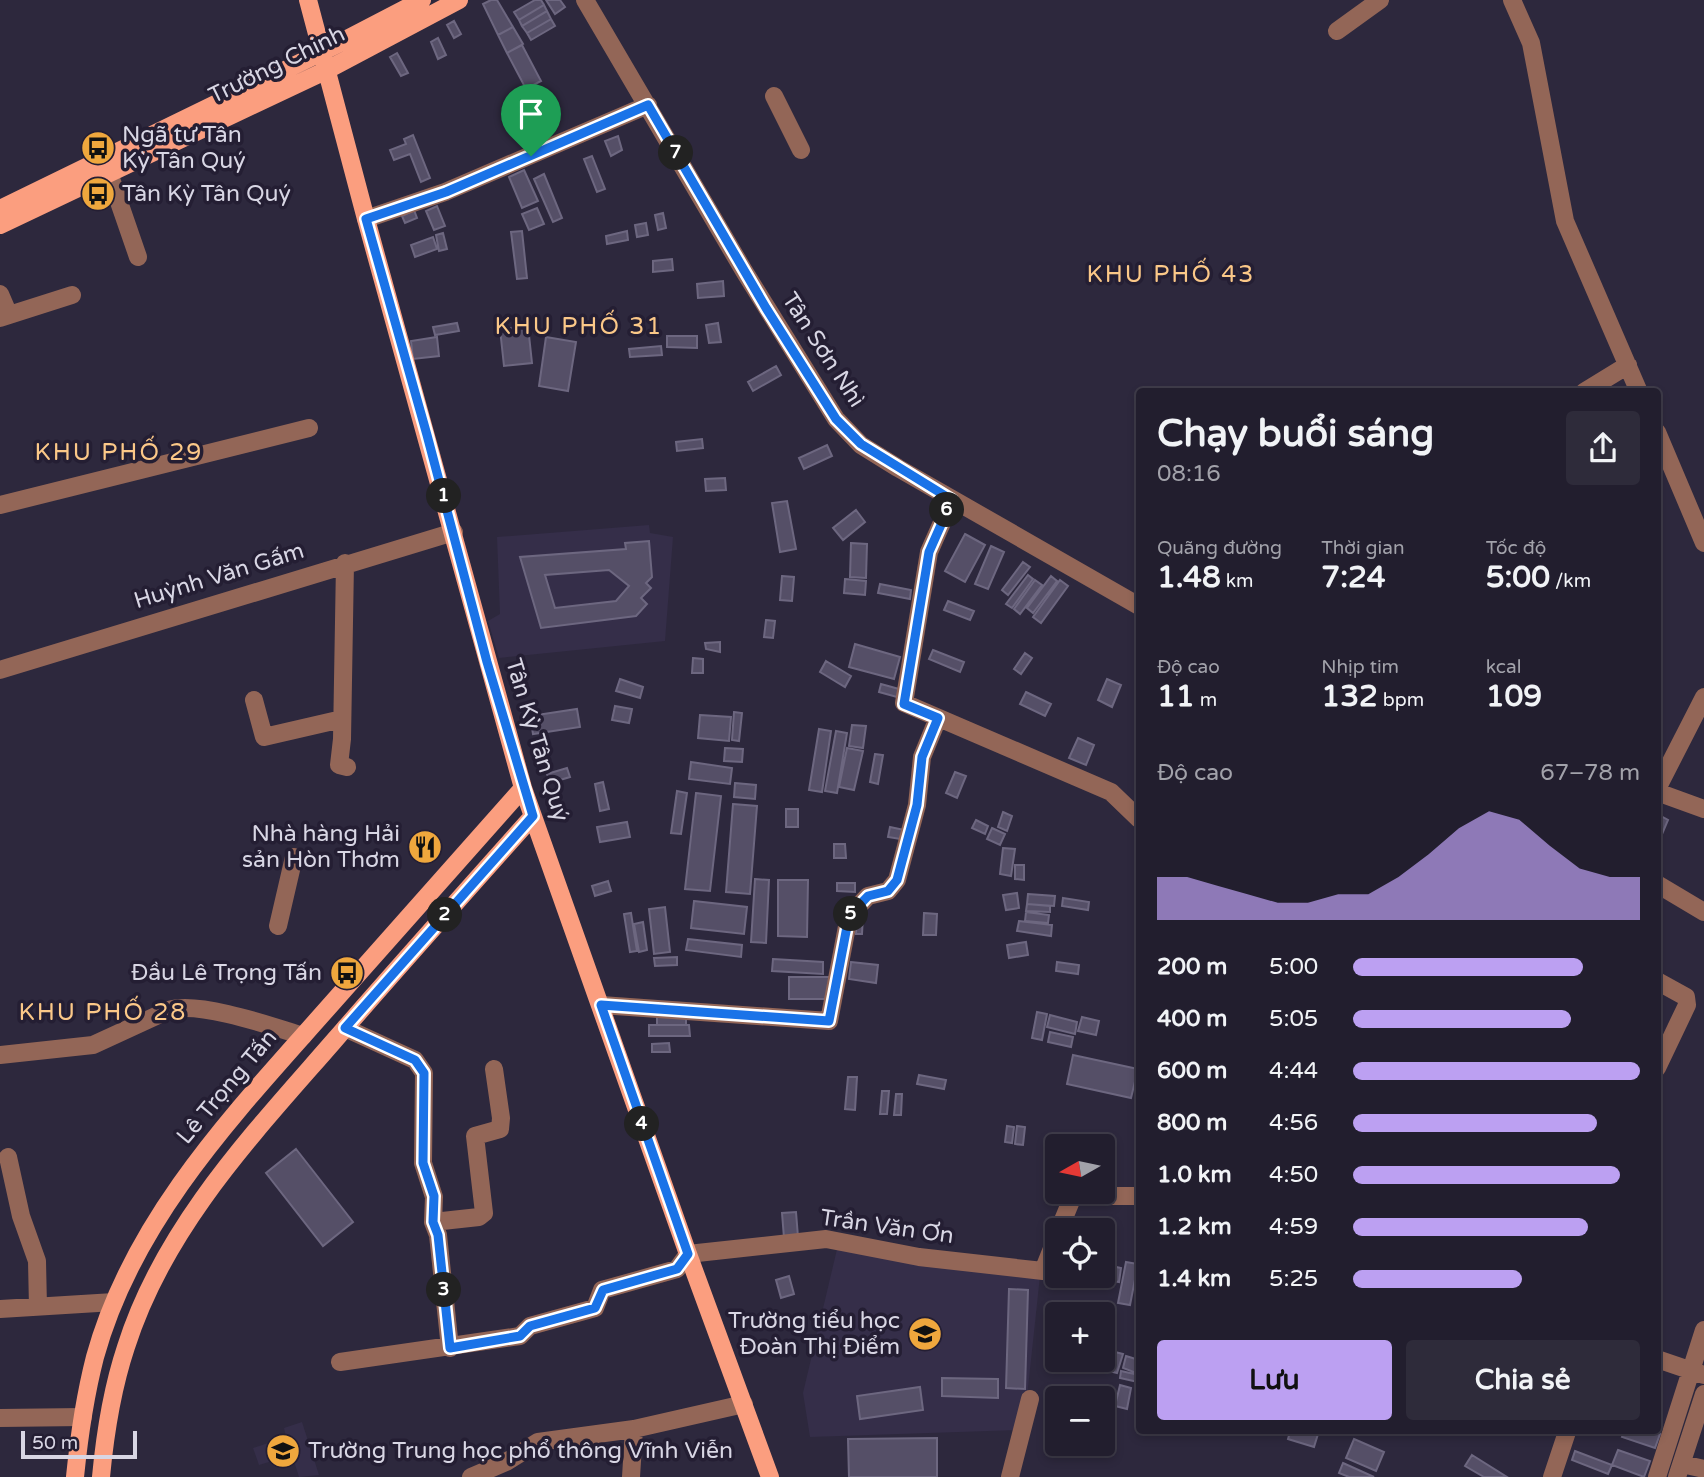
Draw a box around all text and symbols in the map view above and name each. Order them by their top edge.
street label: Trường Chinh [204,20,350,110]
pin [501,84,561,156]
icon: arrive [512,95,550,133]
place label: Ngã tư Tân Kỳ Tân Quý [122,121,246,175]
bus stop icon: Ngã tư Tân Kỳ Tân Quý [79,129,117,167]
pin: 7 [658,136,694,170]
text: 7 [670,141,681,163]
bus stop icon: Tân Kỳ Tân Quý [79,175,117,213]
place label: Tân Kỳ Tân Quý [122,180,291,208]
district label: KHU PHỐ 43 [1087,257,1255,289]
street label: Tân Sơn Nhì [776,287,870,413]
district label: KHU PHỐ 31 [495,309,663,341]
text: Chạy buổi sáng [1157,411,1434,457]
button: share [1566,411,1640,485]
district label: KHU PHỐ 29 [35,435,203,467]
text: 08:16 [1157,460,1221,488]
pin: 1 [426,478,462,514]
text: 1 [438,484,449,506]
pin: 6 [930,492,964,528]
text: 6 [941,498,952,520]
street label: Huỳnh Văn Gấm [131,537,307,615]
text: Quãng đường [1157,537,1282,559]
text: Thời gian [1321,537,1405,559]
text: Tốc độ [1486,537,1546,559]
text: 1.48 [1157,559,1221,596]
text: 7:24 [1321,559,1386,596]
text: 5:00 [1486,559,1550,596]
text: km [1221,570,1253,592]
text: /km [1550,570,1591,592]
street label: Tân Kỳ Tân Quý [499,655,575,825]
text: Độ cao [1157,656,1220,678]
text: Nhịp tim [1321,656,1399,678]
text: kcal [1486,656,1521,678]
text: 11 [1157,678,1195,715]
text: 132 [1321,678,1378,715]
text: 109 [1486,678,1542,715]
text: m [1195,689,1217,711]
text: bpm [1378,689,1424,711]
text: Độ cao [1157,759,1233,787]
text: 67–78 m [1540,759,1640,787]
place label: Nhà hàng Hải sản Hòn Thơm [242,820,400,874]
restaurant icon: Nhà hàng Hải sản Hòn Thơm [406,828,444,866]
pin: 5 [834,897,868,932]
pin: 2 [428,898,462,932]
text: 5 [845,902,856,924]
text: 2 [439,903,450,925]
text: 200 m [1157,953,1227,981]
text: 5:00 [1269,953,1318,981]
bus stop icon: Đầu Lê Trọng Tấn [328,954,366,992]
place label: Đầu Lê Trọng Tấn [131,959,322,987]
district label: KHU PHỐ 28 [19,995,187,1027]
text: 400 m [1157,1005,1227,1033]
text: 5:05 [1269,1005,1318,1033]
street label: Lê Trọng Tấn [171,1024,283,1150]
text: 600 m [1157,1057,1227,1085]
text: 4:44 [1269,1057,1318,1085]
pin: 4 [624,1106,660,1142]
text: 800 m [1157,1109,1227,1137]
text: 4:56 [1269,1109,1318,1137]
text: 4 [636,1112,647,1134]
north arrow [1045,1134,1115,1204]
map controls [1045,1134,1115,1456]
text: 1.0 km [1157,1161,1232,1189]
text: 4:50 [1269,1161,1318,1189]
street label: Trần Văn Ơn [818,1204,956,1250]
text: 1.2 km [1157,1213,1232,1241]
text: 4:59 [1269,1213,1318,1241]
button: locate [1045,1218,1115,1288]
text: 1.4 km [1157,1265,1231,1293]
text: 5:25 [1269,1265,1318,1293]
pin: 3 [426,1272,462,1308]
text: 3 [438,1278,449,1300]
button: + [1045,1302,1115,1372]
place label: Trường tiểu học Đoàn Thị Điểm [728,1307,900,1361]
school or university icon: Trường tiểu học Đoàn Thị Điểm [906,1315,944,1353]
button: Lưu [1157,1340,1392,1420]
button: Chia sẻ [1406,1340,1640,1420]
button: − [1045,1386,1115,1456]
scale bar [21,1428,136,1460]
text: 50 m [32,1432,78,1454]
school or university icon: Trường Trung học phổ thông Vĩnh Viễn [264,1432,302,1470]
place label: Trường Trung học phổ thông Vĩnh Viễn [308,1437,733,1465]

